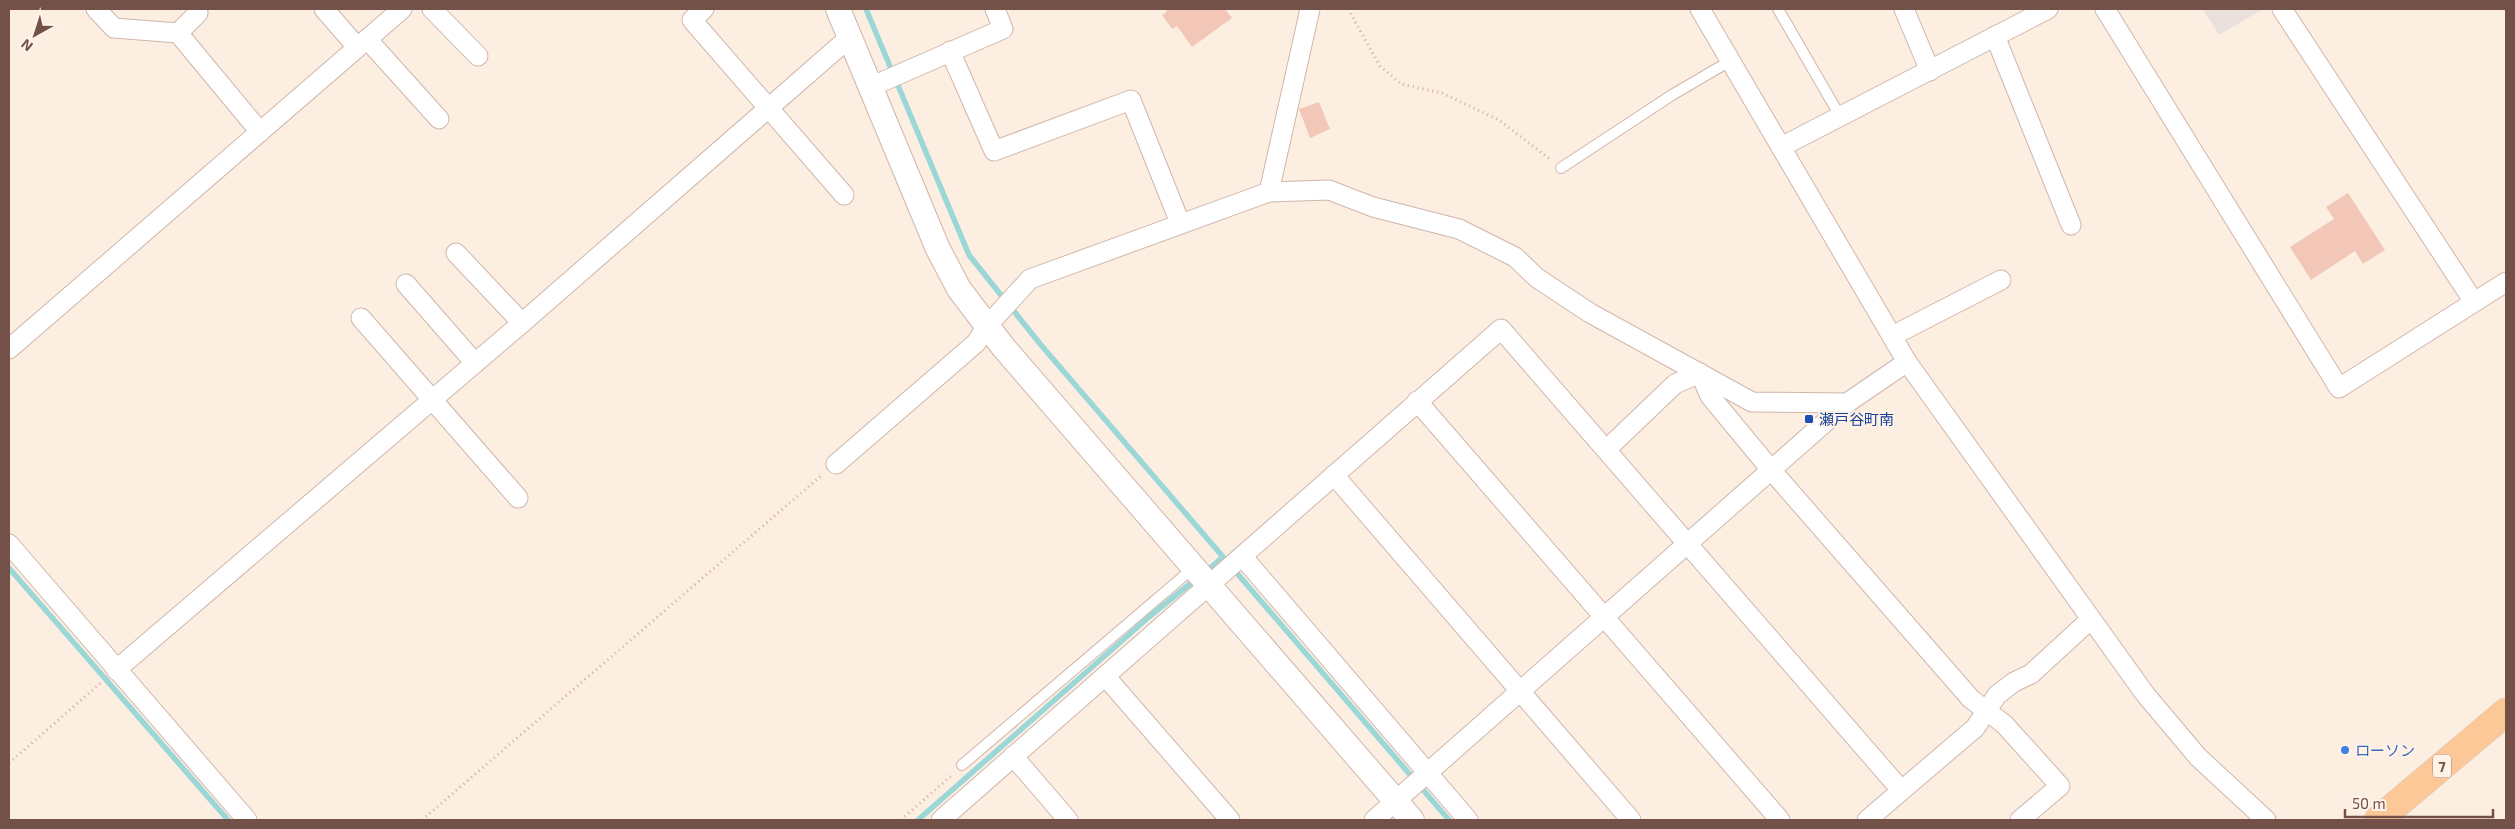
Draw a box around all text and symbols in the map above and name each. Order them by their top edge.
north arrow [10,10,60,60]
text: N [17,36,36,55]
place label: 瀬戸谷町南 [1819,410,1894,428]
marker: 瀬戸谷町南 [1803,413,1815,425]
place label: ローソン [2355,741,2415,759]
marker: ローソン [2339,744,2351,756]
road number: 7 [2433,754,2451,778]
scale bar [2345,786,2492,818]
text: 50 m [2352,794,2386,812]

